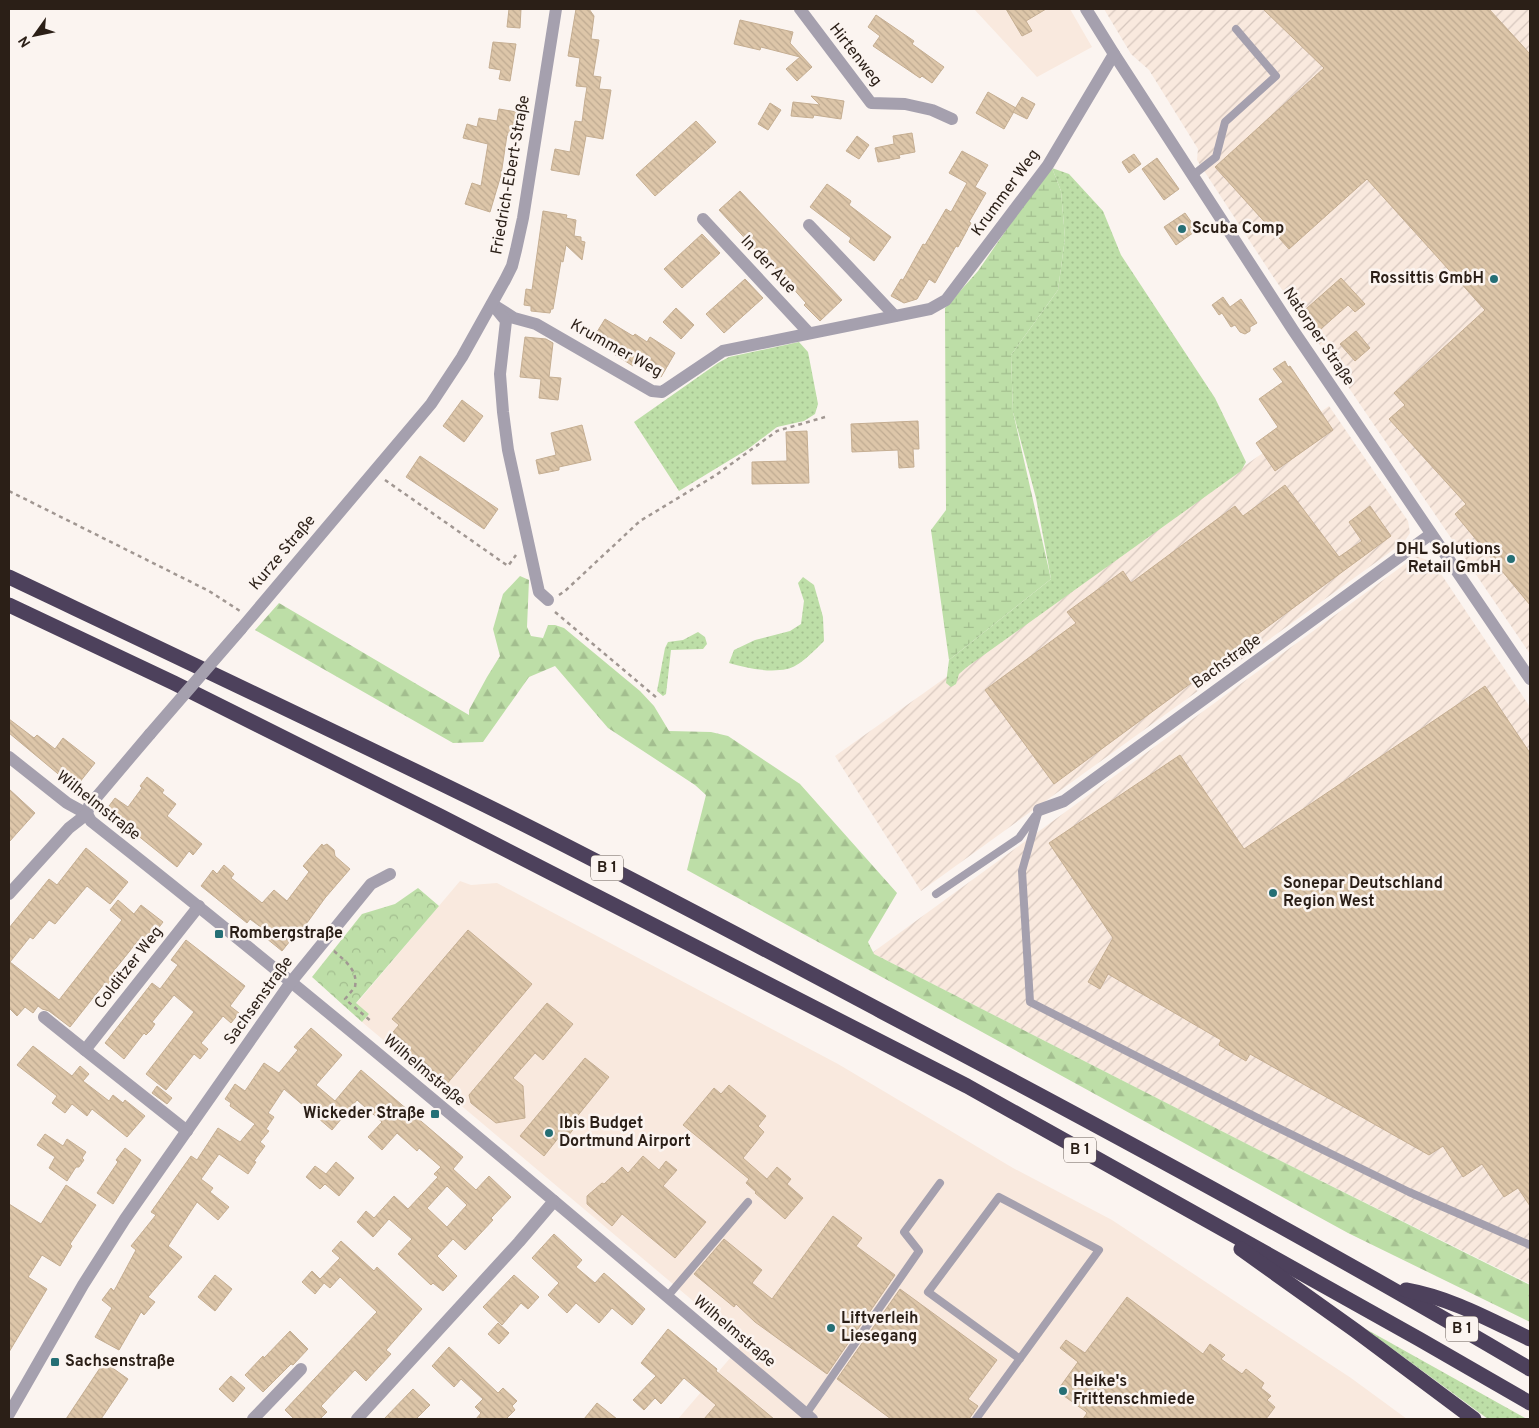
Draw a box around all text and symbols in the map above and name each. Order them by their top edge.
north arrow [10,10,60,60]
street label: Hirtenweg [824,20,886,90]
text: N [15,32,35,50]
street label: Friedrich-Ebert-Straße [487,94,535,256]
street label: Krummer Weg [968,146,1044,240]
place label: Scuba Comp [1192,219,1284,239]
marker: Scuba Comp [1176,223,1188,235]
street label: In der Aue [736,232,800,298]
place label: Rossittis GmbH [1370,269,1484,289]
marker: Rossittis GmbH [1488,273,1500,285]
street label: Natorper Straße [1278,284,1358,390]
street label: Krummer Weg [566,315,666,383]
street label: Kurze Straße [246,511,320,595]
place label: DHL Solutions Retail GmbH [1396,540,1501,578]
marker: DHL Solutions Retail GmbH [1505,553,1517,565]
street label: Bachstraße [1188,630,1266,694]
street label: Wilhelmstraße [52,767,144,845]
road number: B 1 [591,856,623,880]
place label: Sonepar Deutschland Region West [1283,874,1443,912]
marker: Sonepar Deutschland Region West [1267,887,1279,899]
street label: Colditzer Weg [90,922,168,1014]
place label: Rombergstraße [229,924,343,944]
marker: Rombergstraße [213,928,225,940]
street label: Sachsenstraße [220,953,298,1049]
street label: Wilhelmstraße [379,1031,469,1111]
place label: Wickeder Straße [303,1104,425,1124]
marker: Wickeder Straße [429,1108,441,1120]
place label: Ibis Budget Dortmund Airport [559,1114,691,1152]
marker: Ibis Budget Dortmund Airport [543,1127,555,1139]
road number: B 1 [1064,1138,1096,1162]
street label: Wilhelmstraße [689,1292,779,1372]
place label: Liftverleih Liesegang [841,1309,919,1347]
road number: B 1 [1446,1316,1478,1342]
marker: Liftverleih Liesegang [825,1322,837,1334]
place label: Sachsenstraße [65,1352,175,1372]
marker: Sachsenstraße [49,1356,61,1368]
place label: Heike's Frittenschmiede [1073,1372,1195,1410]
marker: Heike's Frittenschmiede [1057,1385,1069,1397]

